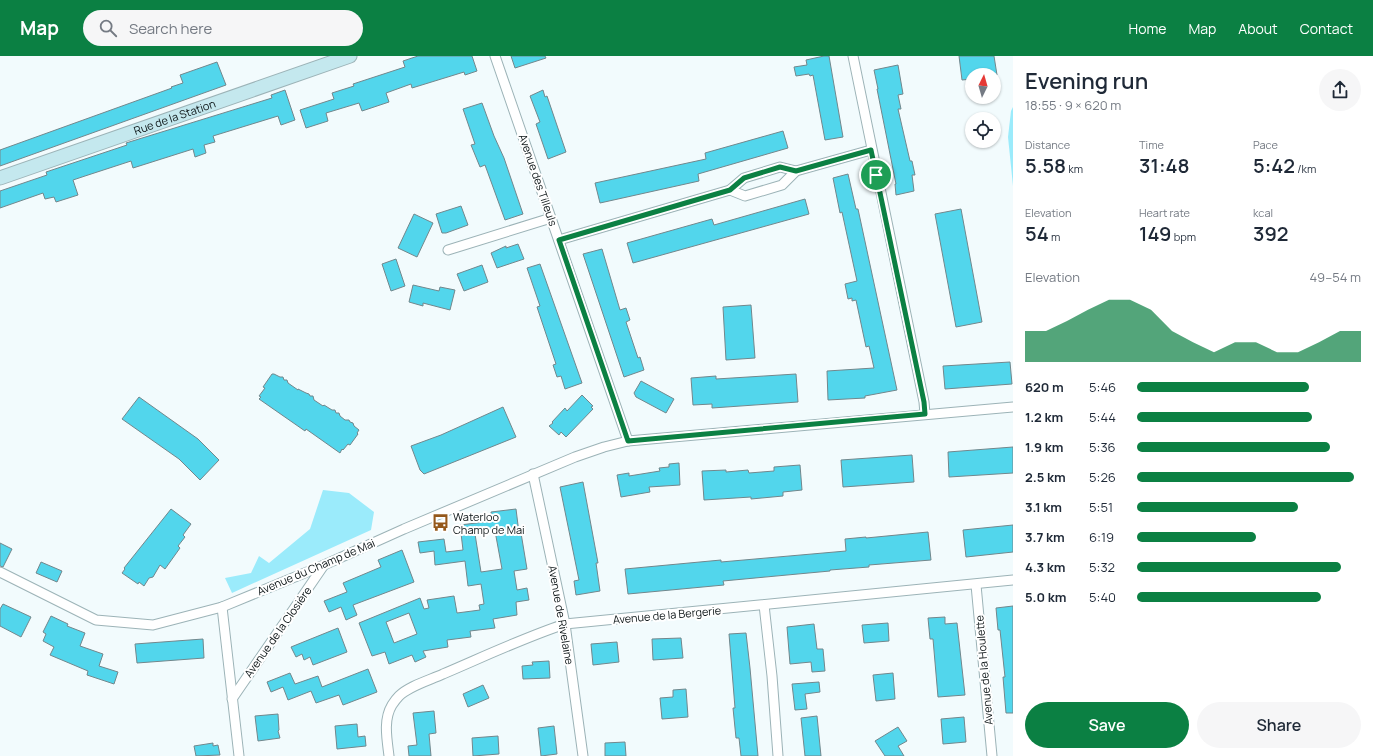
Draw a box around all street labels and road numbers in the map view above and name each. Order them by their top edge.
street label: Rue de la Station [132,95,217,138]
street label: Avenue des Tilleuls [516,132,561,228]
street label: Avenue du Champ de Mai [255,535,377,598]
street label: Avenue de Rivelaine [545,564,578,666]
street label: Avenue de la Closière [241,583,315,680]
street label: Avenue de la Bergerie [612,602,722,627]
street label: Avenue de la Houlette [971,614,996,726]

